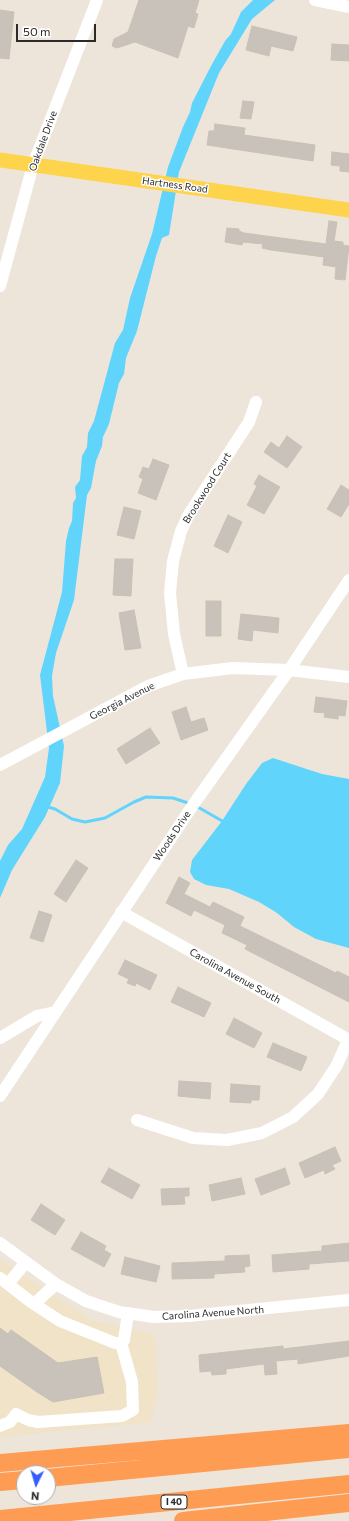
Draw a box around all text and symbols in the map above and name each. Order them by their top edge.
scale bar [18,16,98,42]
text: 50 m [23,24,51,38]
street label: Oakdale Drive [27,109,59,173]
street label: Hartness Road [141,174,209,196]
street label: Brookwood Court [180,450,234,526]
street label: Georgia Avenue [88,680,156,722]
street label: Woods Drive [151,809,193,863]
street label: Carolina Avenue South [187,946,283,1006]
street label: Carolina Avenue North [161,1303,265,1323]
north arrow [16,1465,56,1505]
text: N [30,1490,40,1503]
road number: I 40 [161,1495,187,1509]

